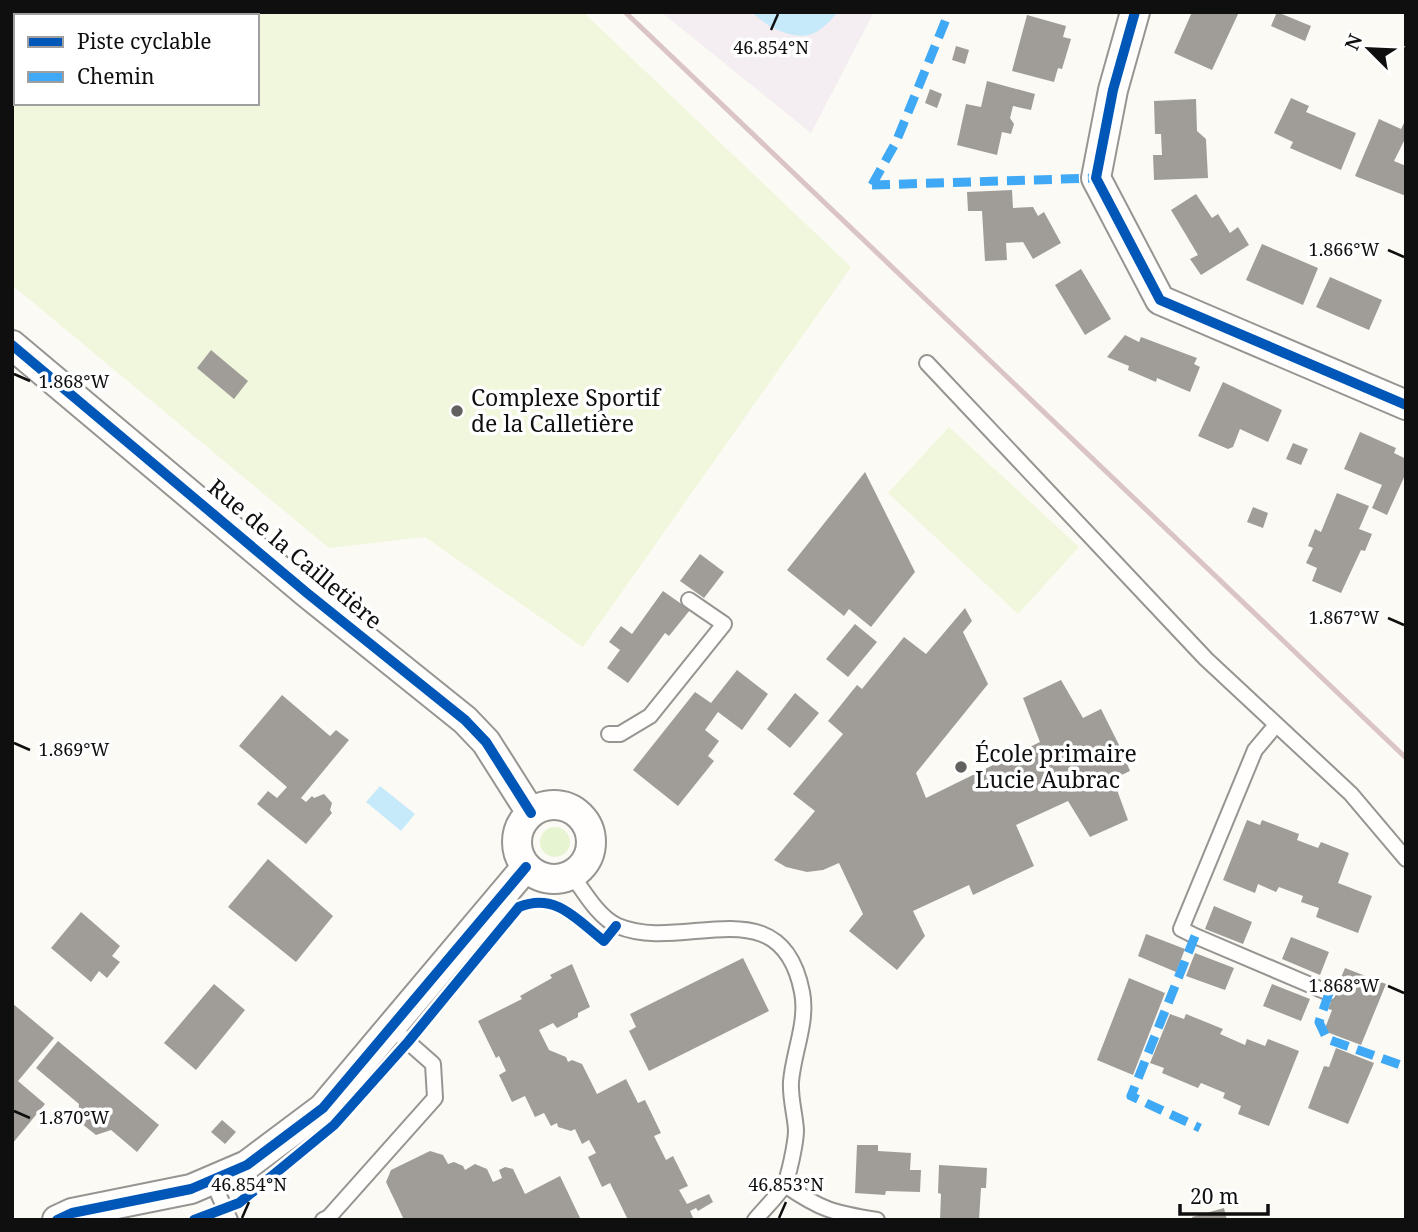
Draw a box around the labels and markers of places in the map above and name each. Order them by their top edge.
place label: Complexe Sportif de la Calletière [471,381,662,439]
marker: Complexe Sportif de la Calletière [449,403,465,419]
place label: École primaire Lucie Aubrac [975,737,1137,795]
marker: École primaire Lucie Aubrac [953,759,969,775]

